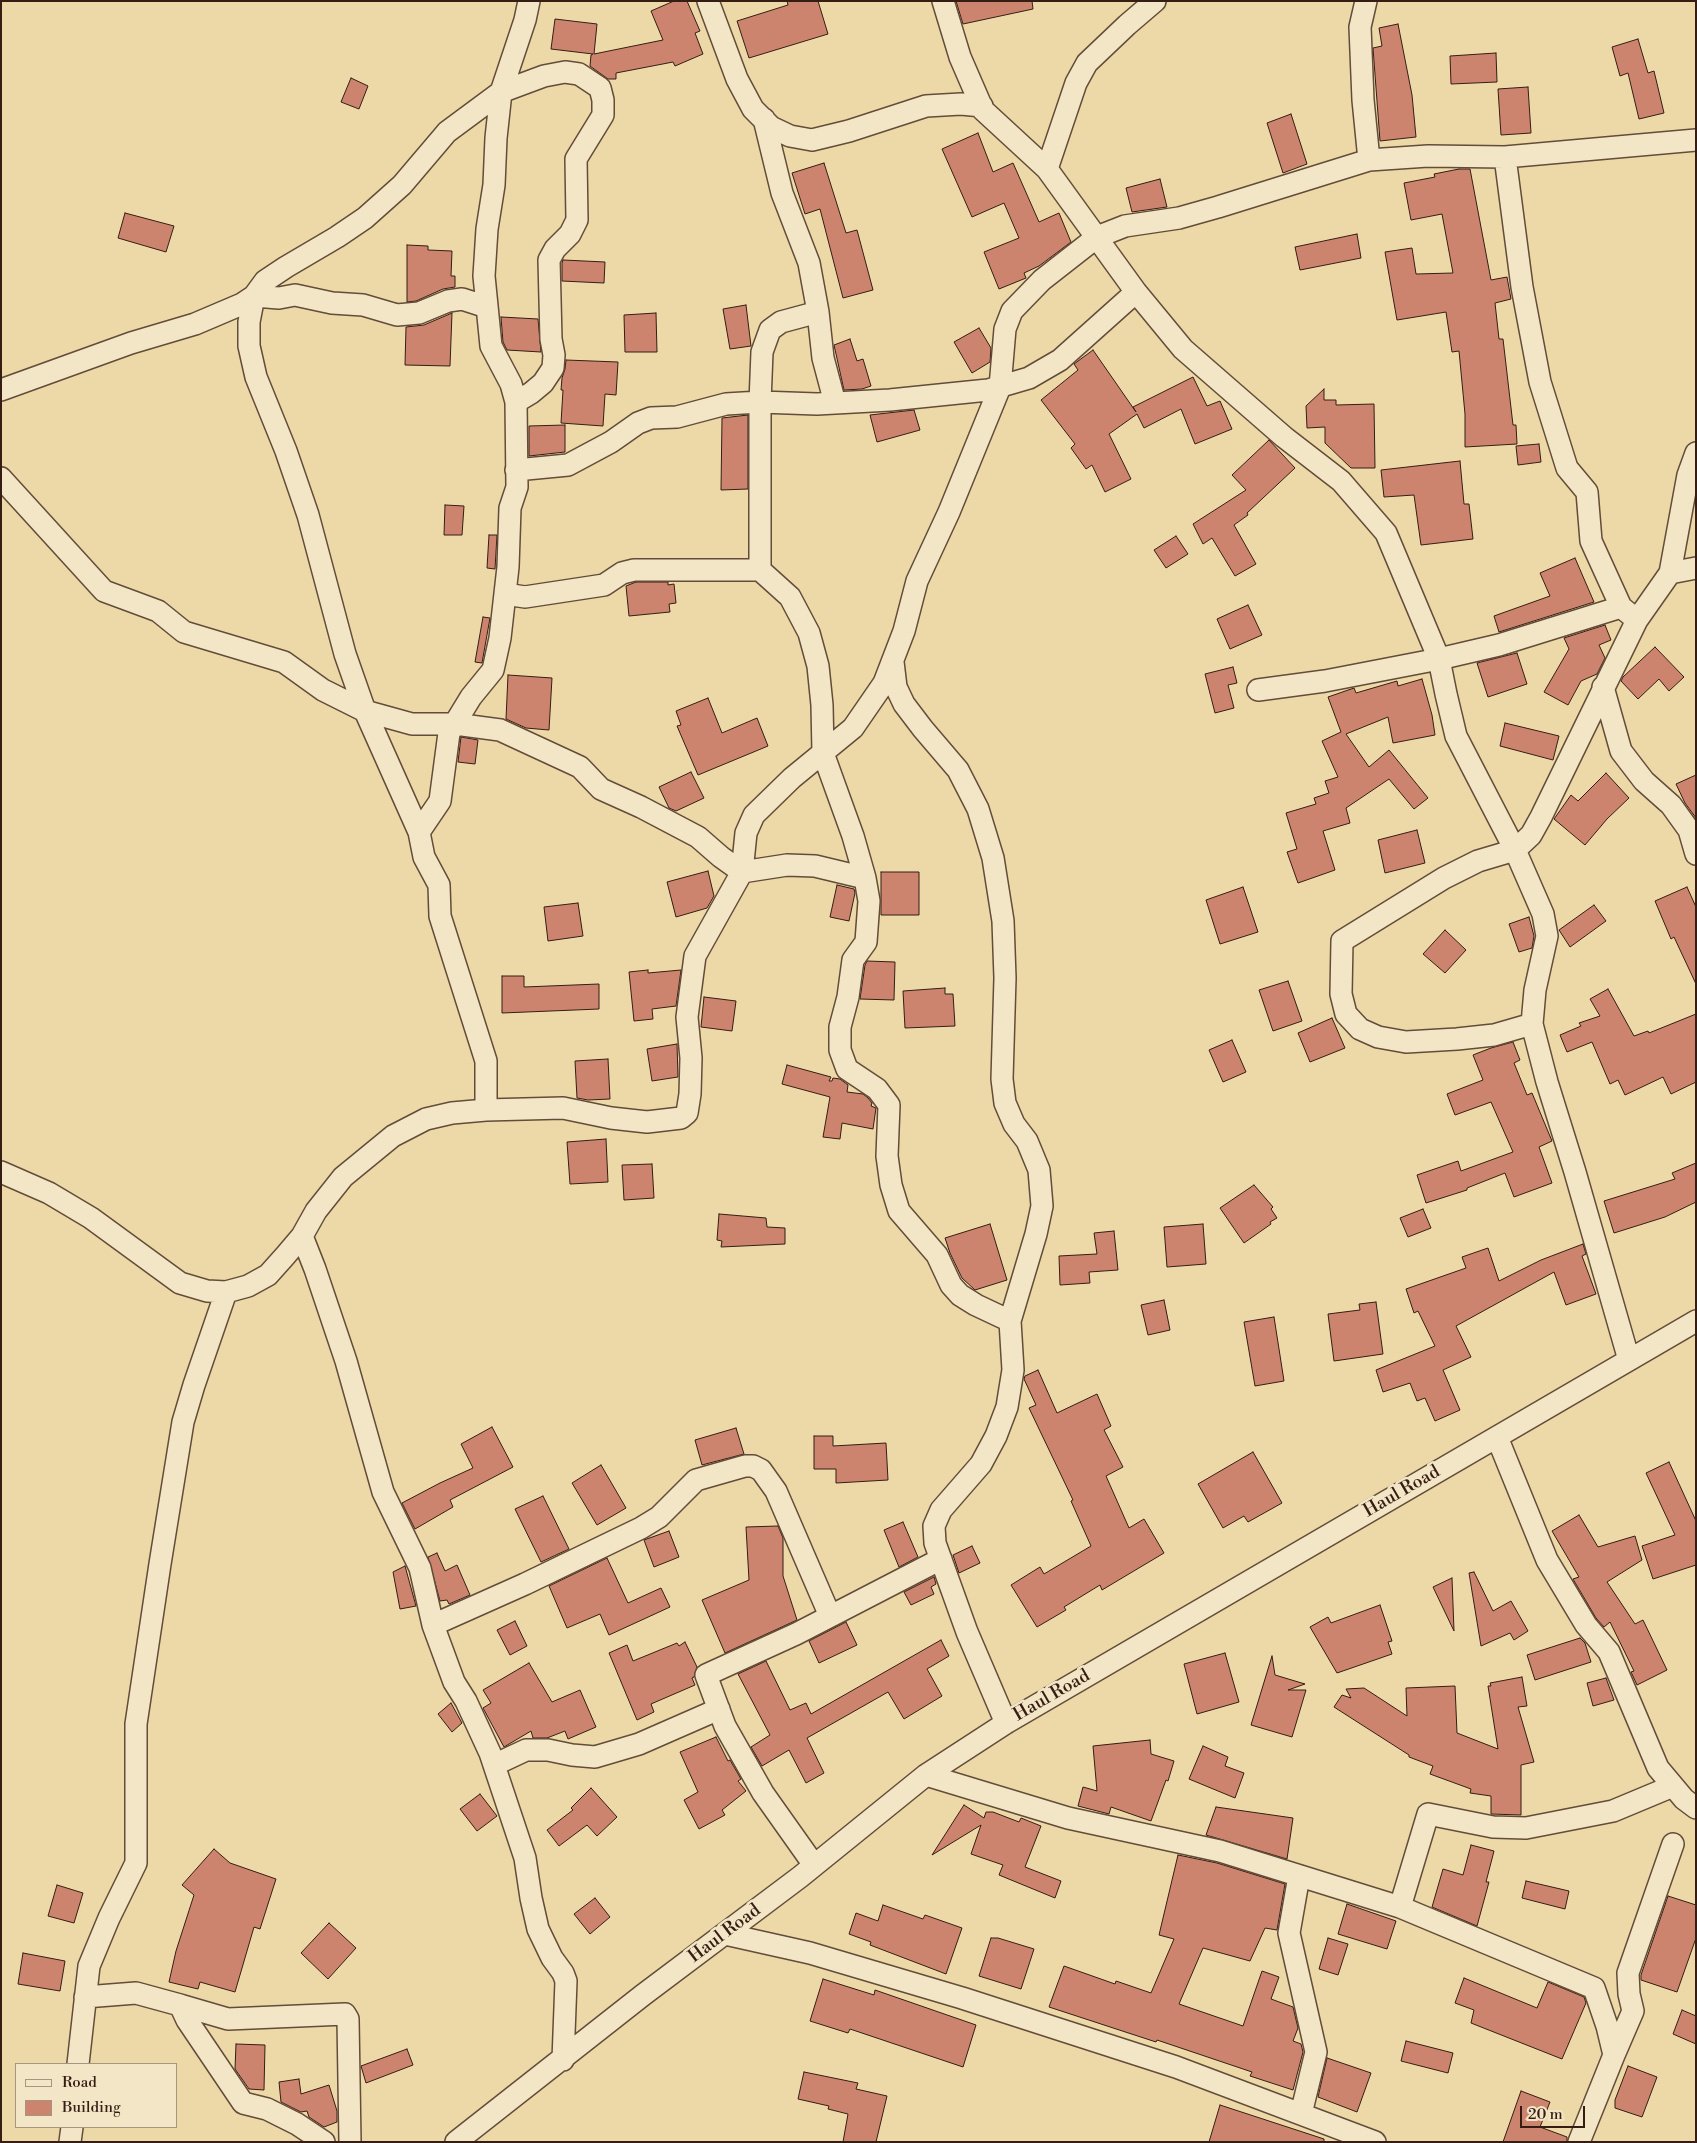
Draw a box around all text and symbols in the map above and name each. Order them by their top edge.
street label: Haul Road [1360,1462,1444,1522]
street label: Haul Road [1010,1666,1094,1726]
street label: Haul Road [685,1900,765,1968]
legend [15,2063,178,2128]
text: Road [62,2073,97,2092]
scale bar [1522,2096,1587,2128]
text: Building [62,2098,121,2117]
text: 20 m [1528,2105,1563,2124]

